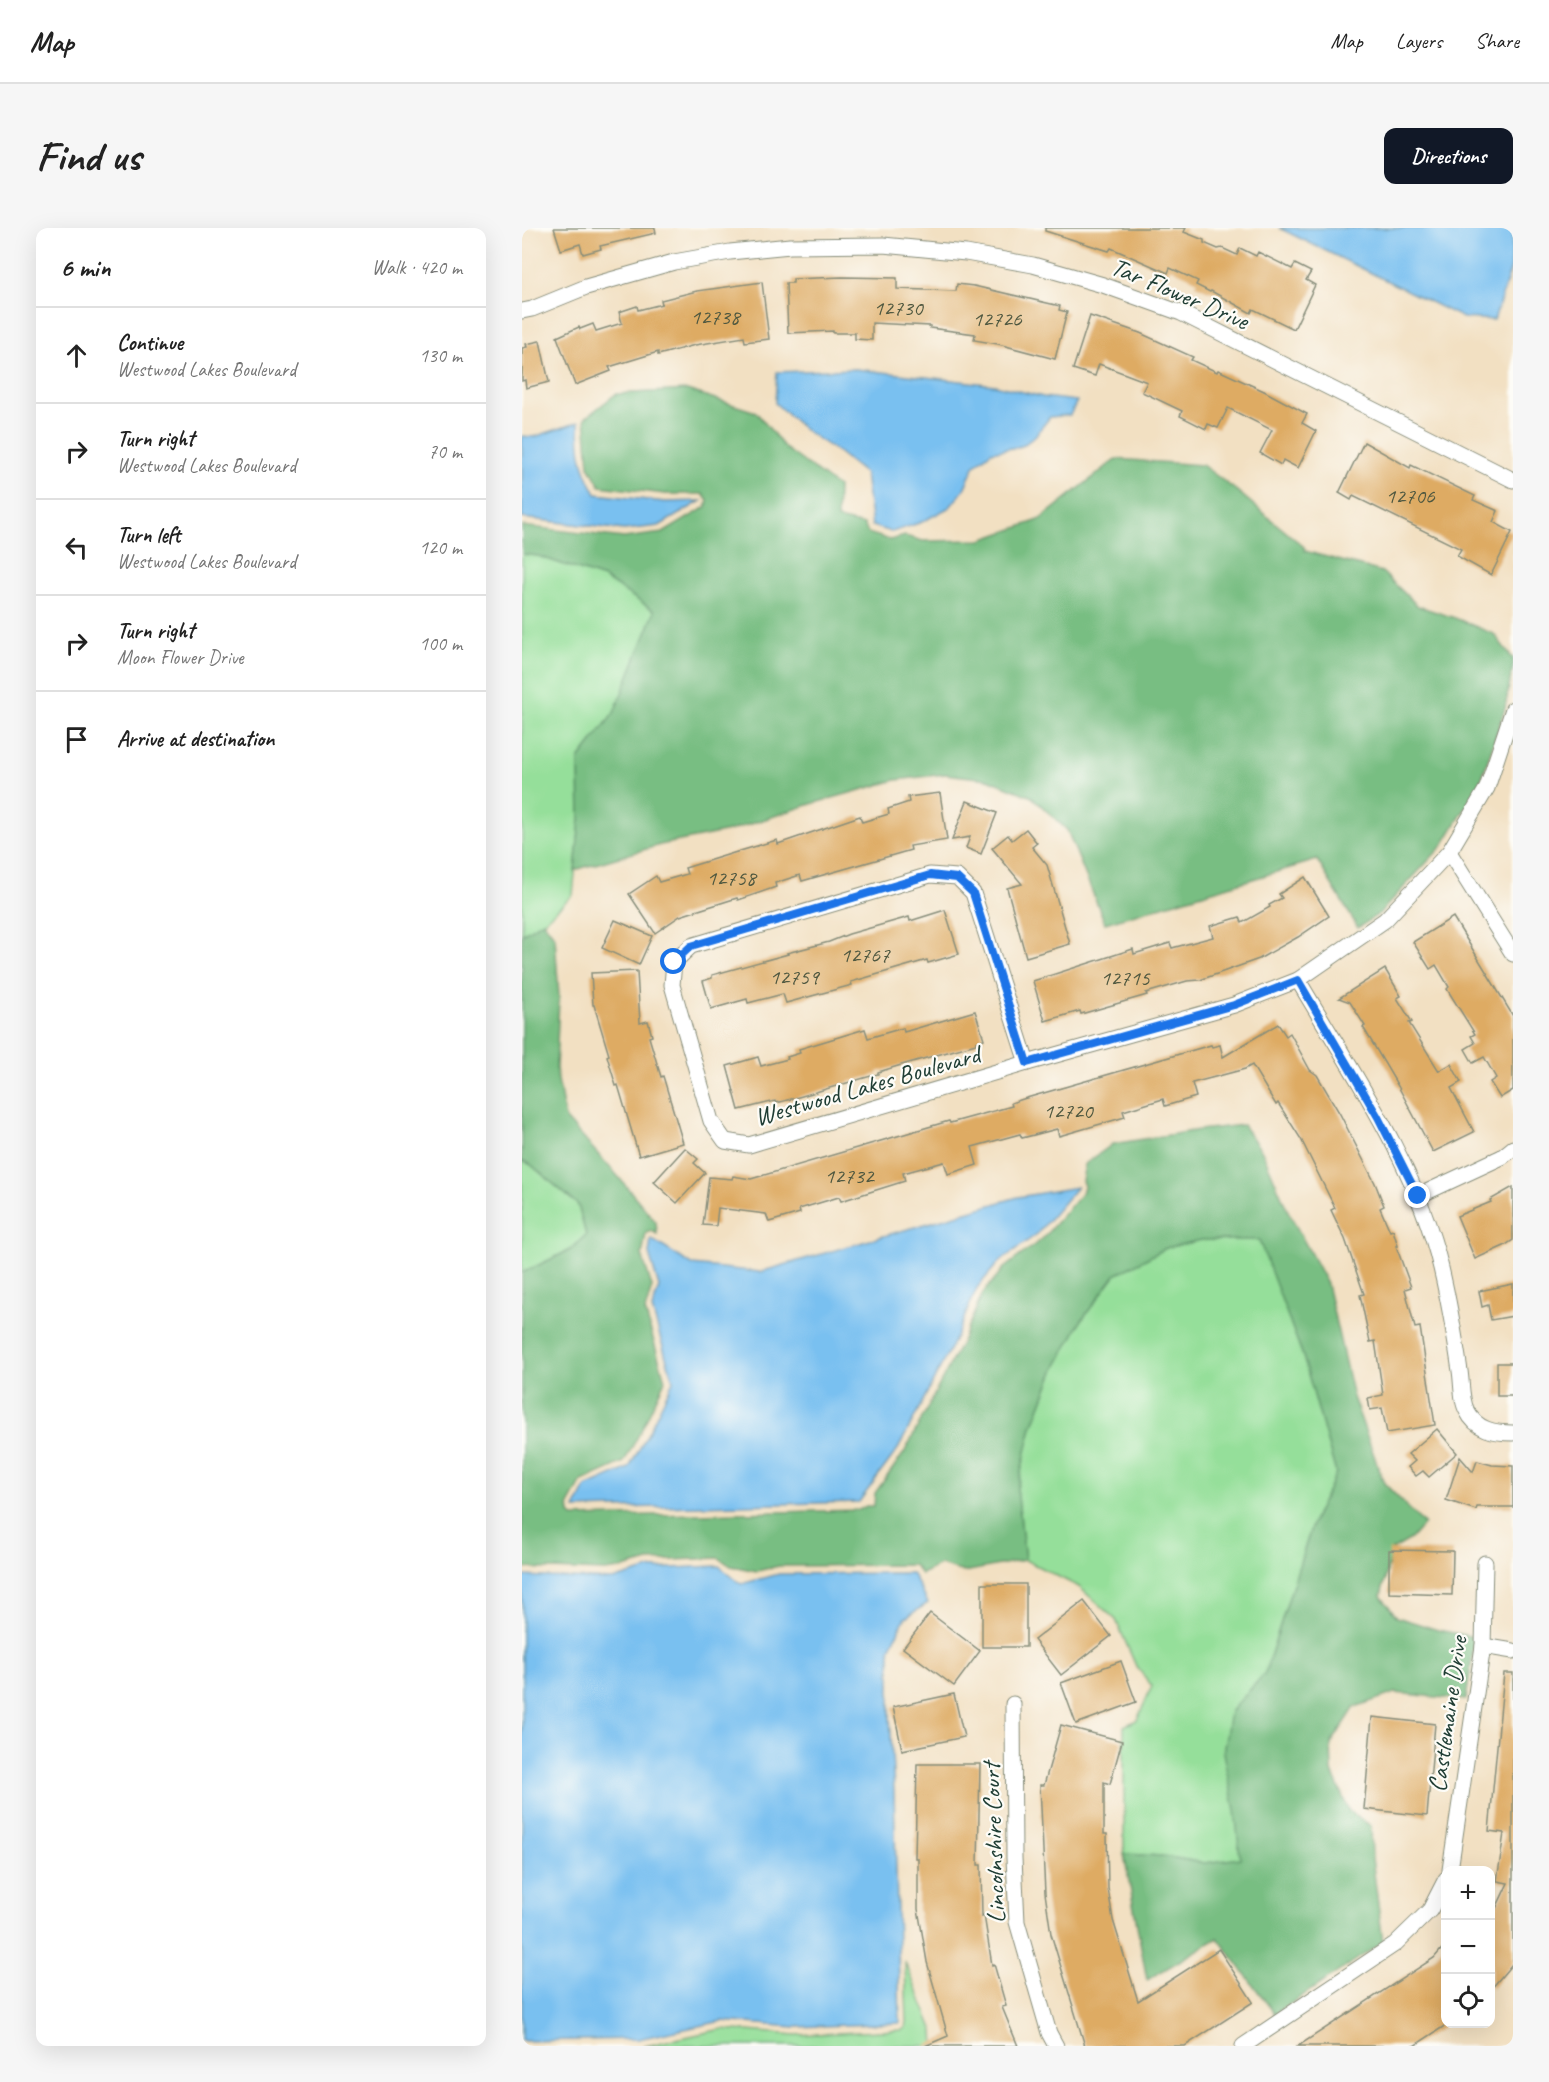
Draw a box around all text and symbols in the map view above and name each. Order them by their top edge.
text: Map [30,24,73,59]
text: Map [1330,28,1363,54]
text: Layers [1396,28,1442,54]
text: Share [1475,28,1519,54]
button: Directions [1384,128,1513,184]
text: Find us [36,130,141,183]
street label: Tar Flower Drive [1106,250,1255,338]
text: 6 min [60,251,110,284]
text: Walk · 420 m [372,255,462,280]
house number: 12730 [873,294,925,322]
house number: 12738 [690,303,742,331]
house number: 12726 [972,305,1023,333]
text: Continue [117,329,183,357]
icon: ahead [60,339,93,372]
text: 130 m [419,343,462,368]
text: Westwood Lakes Boulevard [117,357,296,382]
text: Turn right [117,425,194,453]
icon: right [60,435,93,468]
text: 70 m [428,439,462,464]
text: Westwood Lakes Boulevard [117,453,296,478]
house number: 12706 [1385,482,1436,510]
text: Turn left [117,521,181,549]
icon: left [60,531,93,564]
text: 120 m [419,535,462,560]
text: Westwood Lakes Boulevard [117,549,296,574]
text: Turn right [117,617,194,645]
icon: right [60,627,93,660]
text: 100 m [419,631,462,656]
text: Moon Flower Drive [117,645,244,670]
icon: arrive [60,723,93,756]
text: Arrive at destination [117,725,274,753]
house number: 12758 [706,864,758,892]
house number: 12767 [840,941,891,969]
route start [660,948,686,974]
house number: 12759 [769,963,821,991]
house number: 12715 [1100,964,1151,992]
street label: Westwood Lakes Boulevard [751,1036,987,1133]
house number: 12720 [1043,1097,1095,1125]
house number: 12732 [824,1162,876,1190]
route end [1404,1182,1430,1208]
street label: Castlemaine Drive [1420,1632,1475,1794]
street label: Lincolnshire Court [974,1759,1013,1924]
map controls [1441,1866,1495,2028]
button: + [1441,1866,1495,1920]
button: − [1441,1920,1495,1974]
button: locate [1441,1974,1495,2028]

